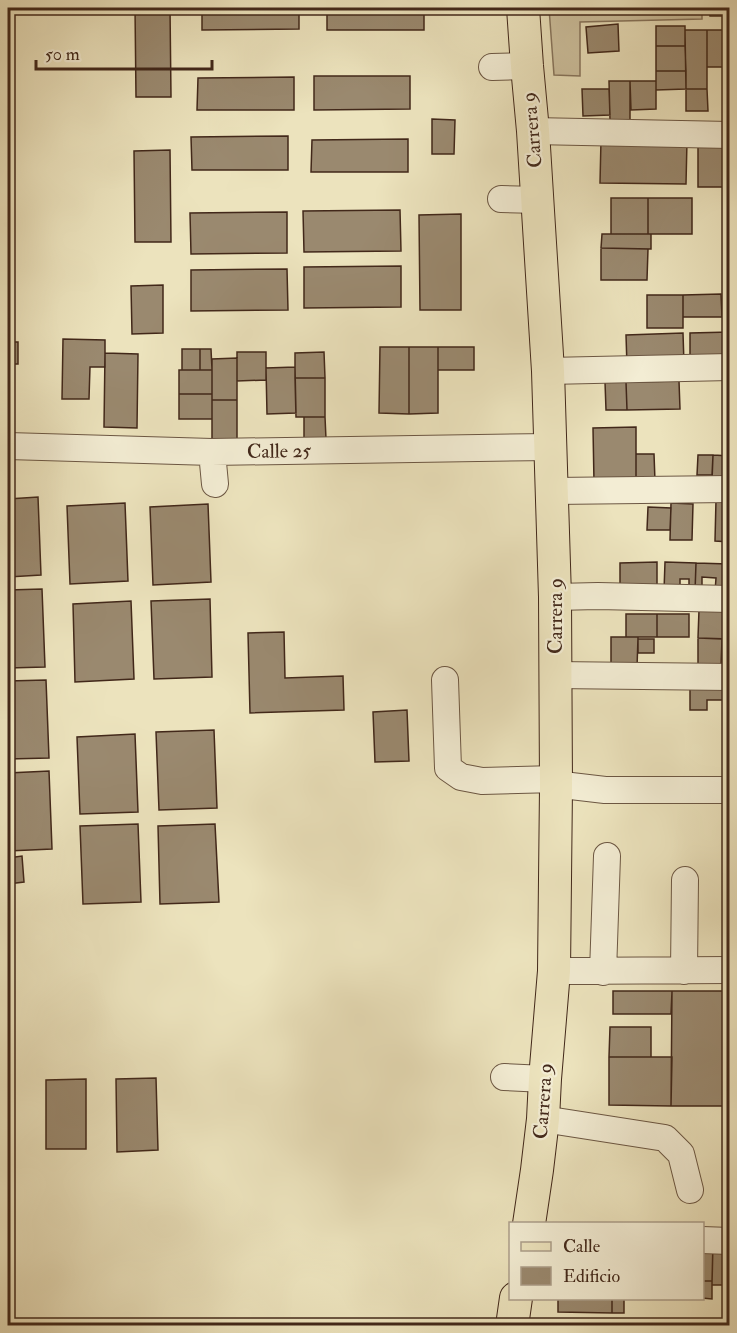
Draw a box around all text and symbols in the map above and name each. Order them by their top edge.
scale bar [36,33,212,71]
text: 50 m [45,43,80,66]
street label: Carrera 9 [516,91,548,169]
street label: Calle 25 [247,438,312,464]
street label: Carrera 9 [543,578,568,654]
street label: Carrera 9 [528,1062,558,1140]
legend [509,1222,704,1300]
text: Calle [563,1235,601,1258]
text: Edificio [563,1265,620,1288]

